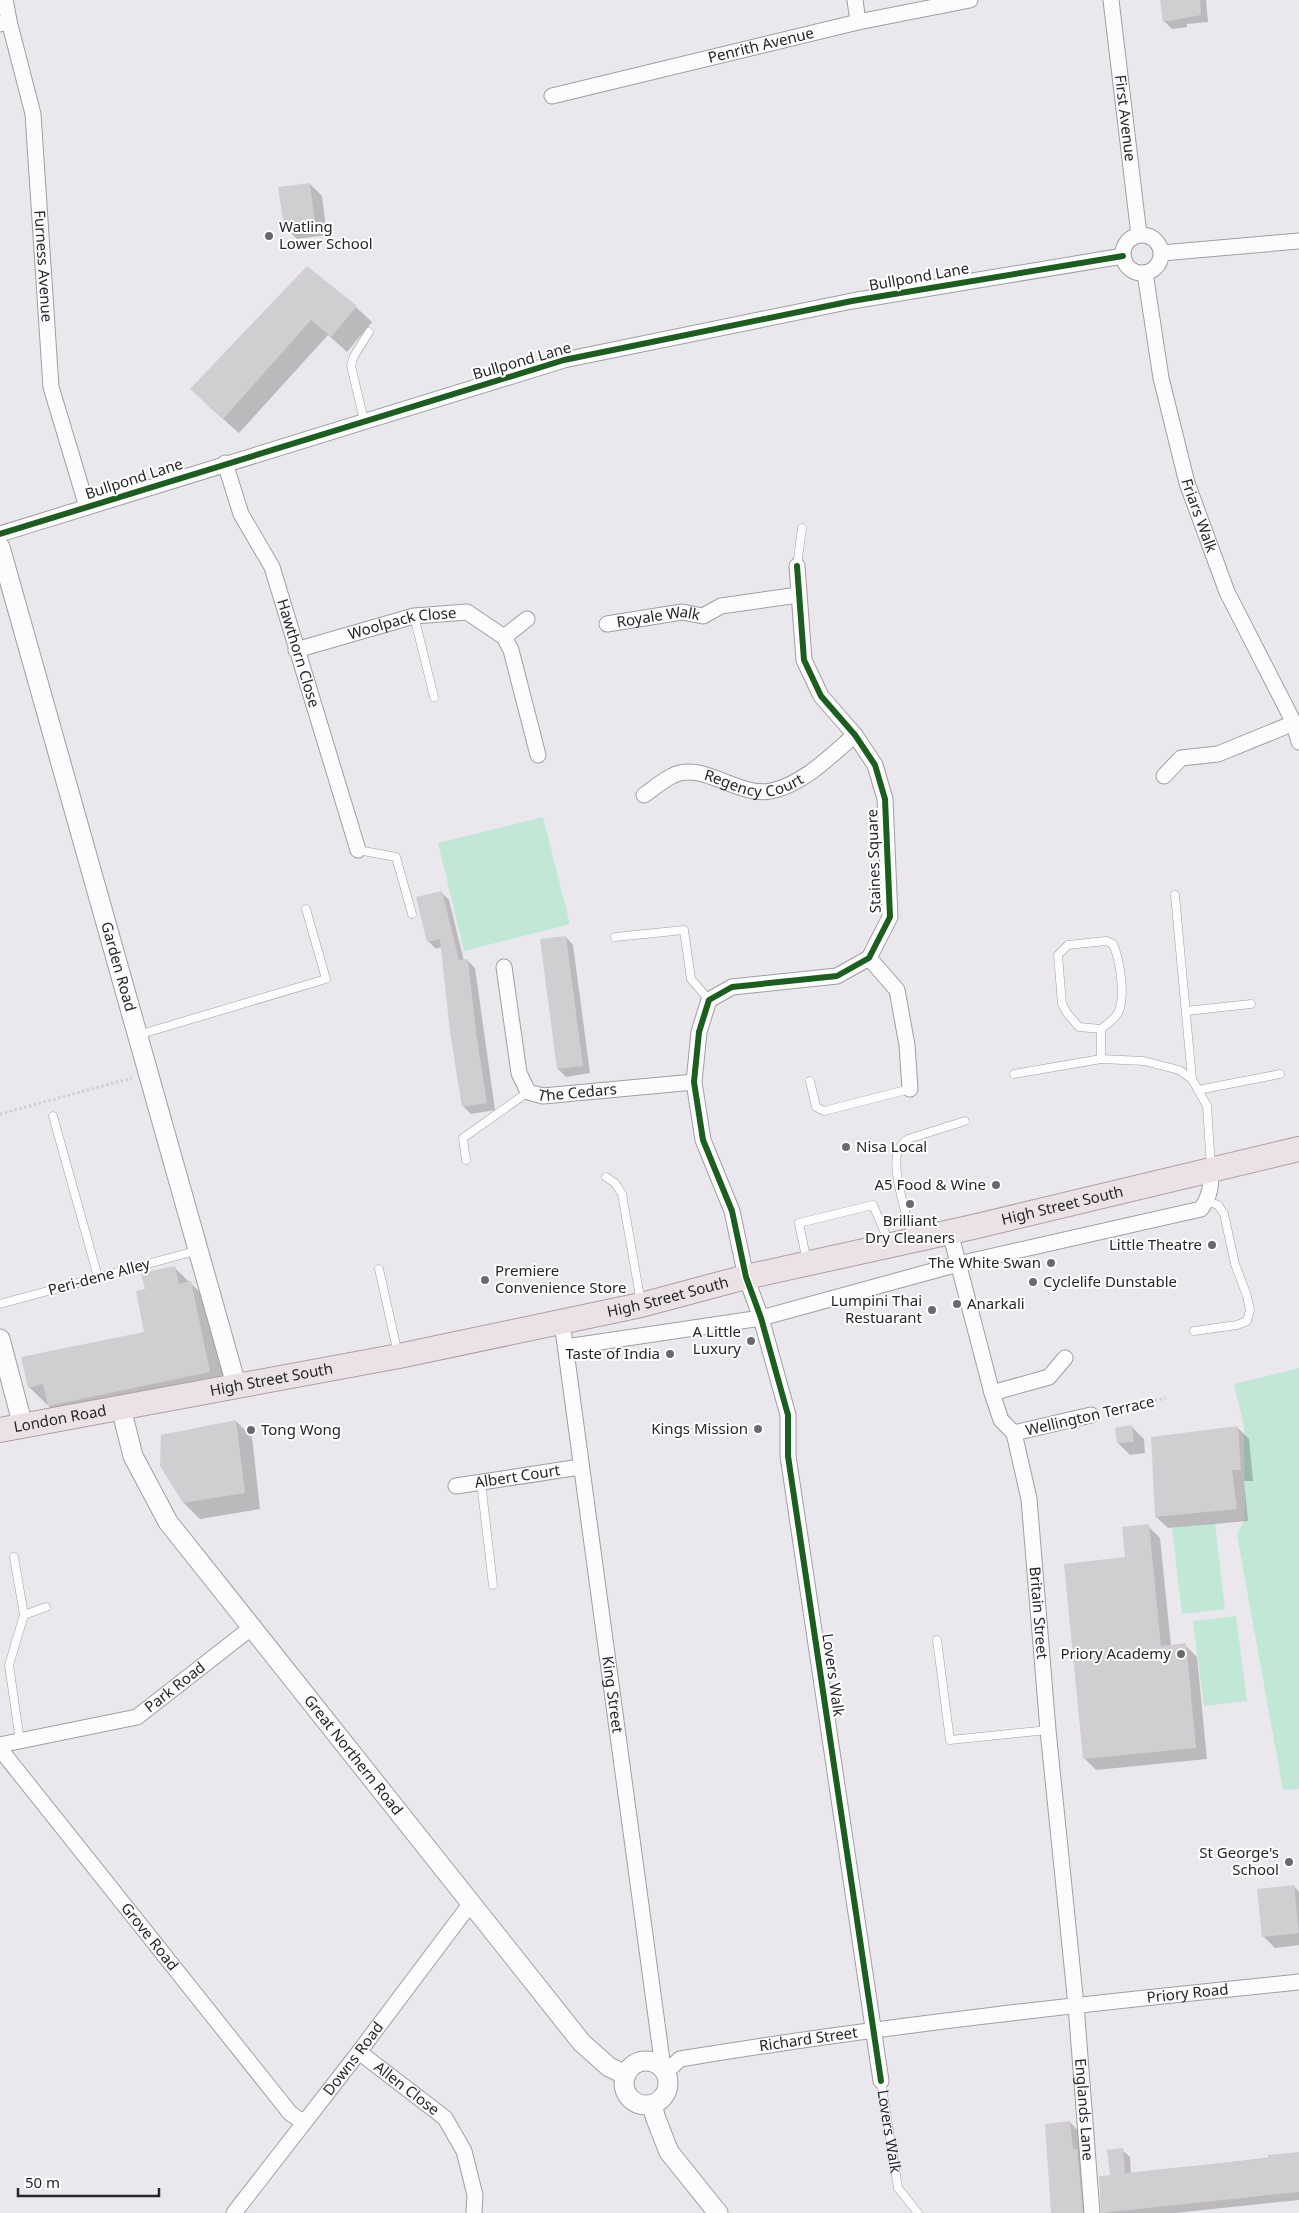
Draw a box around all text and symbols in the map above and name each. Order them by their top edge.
street label: Penrith Avenue [706,22,816,67]
street label: First Avenue [1111,74,1141,162]
street label: Furness Avenue [30,210,58,323]
place label: Watling Lower School [279,216,373,253]
marker: Watling Lower School [263,230,275,242]
street label: Bullpond Lane [867,257,971,295]
street label: Bullpond Lane [470,336,573,384]
street label: Bullpond Lane [82,453,185,503]
street label: Friars Walk [1177,476,1223,555]
street label: Hawthorn Close [273,596,325,710]
street label: Royale Walk [615,601,702,631]
street label: Woolpack Close [346,602,457,643]
street label: Regency Court [702,764,807,801]
street label: Staines Square [861,809,885,913]
street label: Garden Road [97,919,141,1013]
street label: The Cedars [536,1078,617,1106]
place label: Nisa Local [856,1136,927,1156]
marker: Nisa Local [840,1141,852,1153]
place label: A5 Food & Wine [874,1174,986,1194]
marker: A5 Food & Wine [990,1179,1002,1191]
street label: High Street South [999,1180,1125,1229]
marker: Brilliant Dry Cleaners [904,1198,916,1210]
place label: Brilliant Dry Cleaners [865,1210,955,1247]
place label: Little Theatre [1109,1234,1202,1254]
marker: Little Theatre [1206,1239,1218,1251]
place label: The White Swan [928,1252,1041,1272]
street label: Peri-dene Alley [45,1253,152,1299]
marker: The White Swan [1045,1257,1057,1269]
place label: Premiere Convenience Store [495,1260,626,1297]
street label: High Street South [605,1271,730,1321]
place label: Cyclelife Dunstable [1043,1271,1177,1291]
marker: Premiere Convenience Store [479,1274,491,1286]
marker: Cyclelife Dunstable [1027,1276,1039,1288]
place label: Lumpini Thai Restuarant [831,1290,923,1327]
place label: Anarkali [967,1293,1025,1313]
marker: Anarkali [951,1298,963,1310]
marker: Lumpini Thai Restuarant [926,1304,938,1316]
place label: A Little Luxury [693,1321,741,1358]
marker: A Little Luxury [745,1335,757,1347]
place label: Taste of India [565,1343,660,1363]
marker: Taste of India [664,1348,676,1360]
street label: High Street South [208,1357,334,1400]
street label: Wellington Terrace [1023,1390,1156,1440]
street label: London Road [12,1400,108,1436]
place label: Kings Mission [651,1418,748,1438]
place label: Tong Wong [261,1419,341,1439]
marker: Kings Mission [752,1423,764,1435]
marker: Tong Wong [245,1424,257,1436]
street label: Albert Court [473,1459,562,1492]
street label: Britain Street [1026,1566,1053,1660]
street label: Lovers Walk [818,1632,850,1718]
place label: Priory Academy [1060,1643,1171,1663]
marker: Priory Academy [1175,1648,1187,1660]
street label: King Street [598,1655,629,1735]
street label: Park Road [140,1657,209,1717]
street label: Great Northern Road [300,1690,408,1819]
place label: St George's School [1199,1842,1279,1879]
marker: St George's School [1283,1856,1295,1868]
street label: Grove Road [117,1898,184,1974]
street label: Priory Road [1146,1978,1229,2007]
street label: Downs Road [318,2017,387,2099]
street label: Richard Street [758,2021,859,2055]
street label: Allen Close [371,2056,444,2119]
street label: Englands Lane [1071,2057,1099,2162]
street label: Lovers Walk [874,2088,906,2174]
scale bar [18,2166,159,2198]
text: 50 m [25,2172,60,2192]

